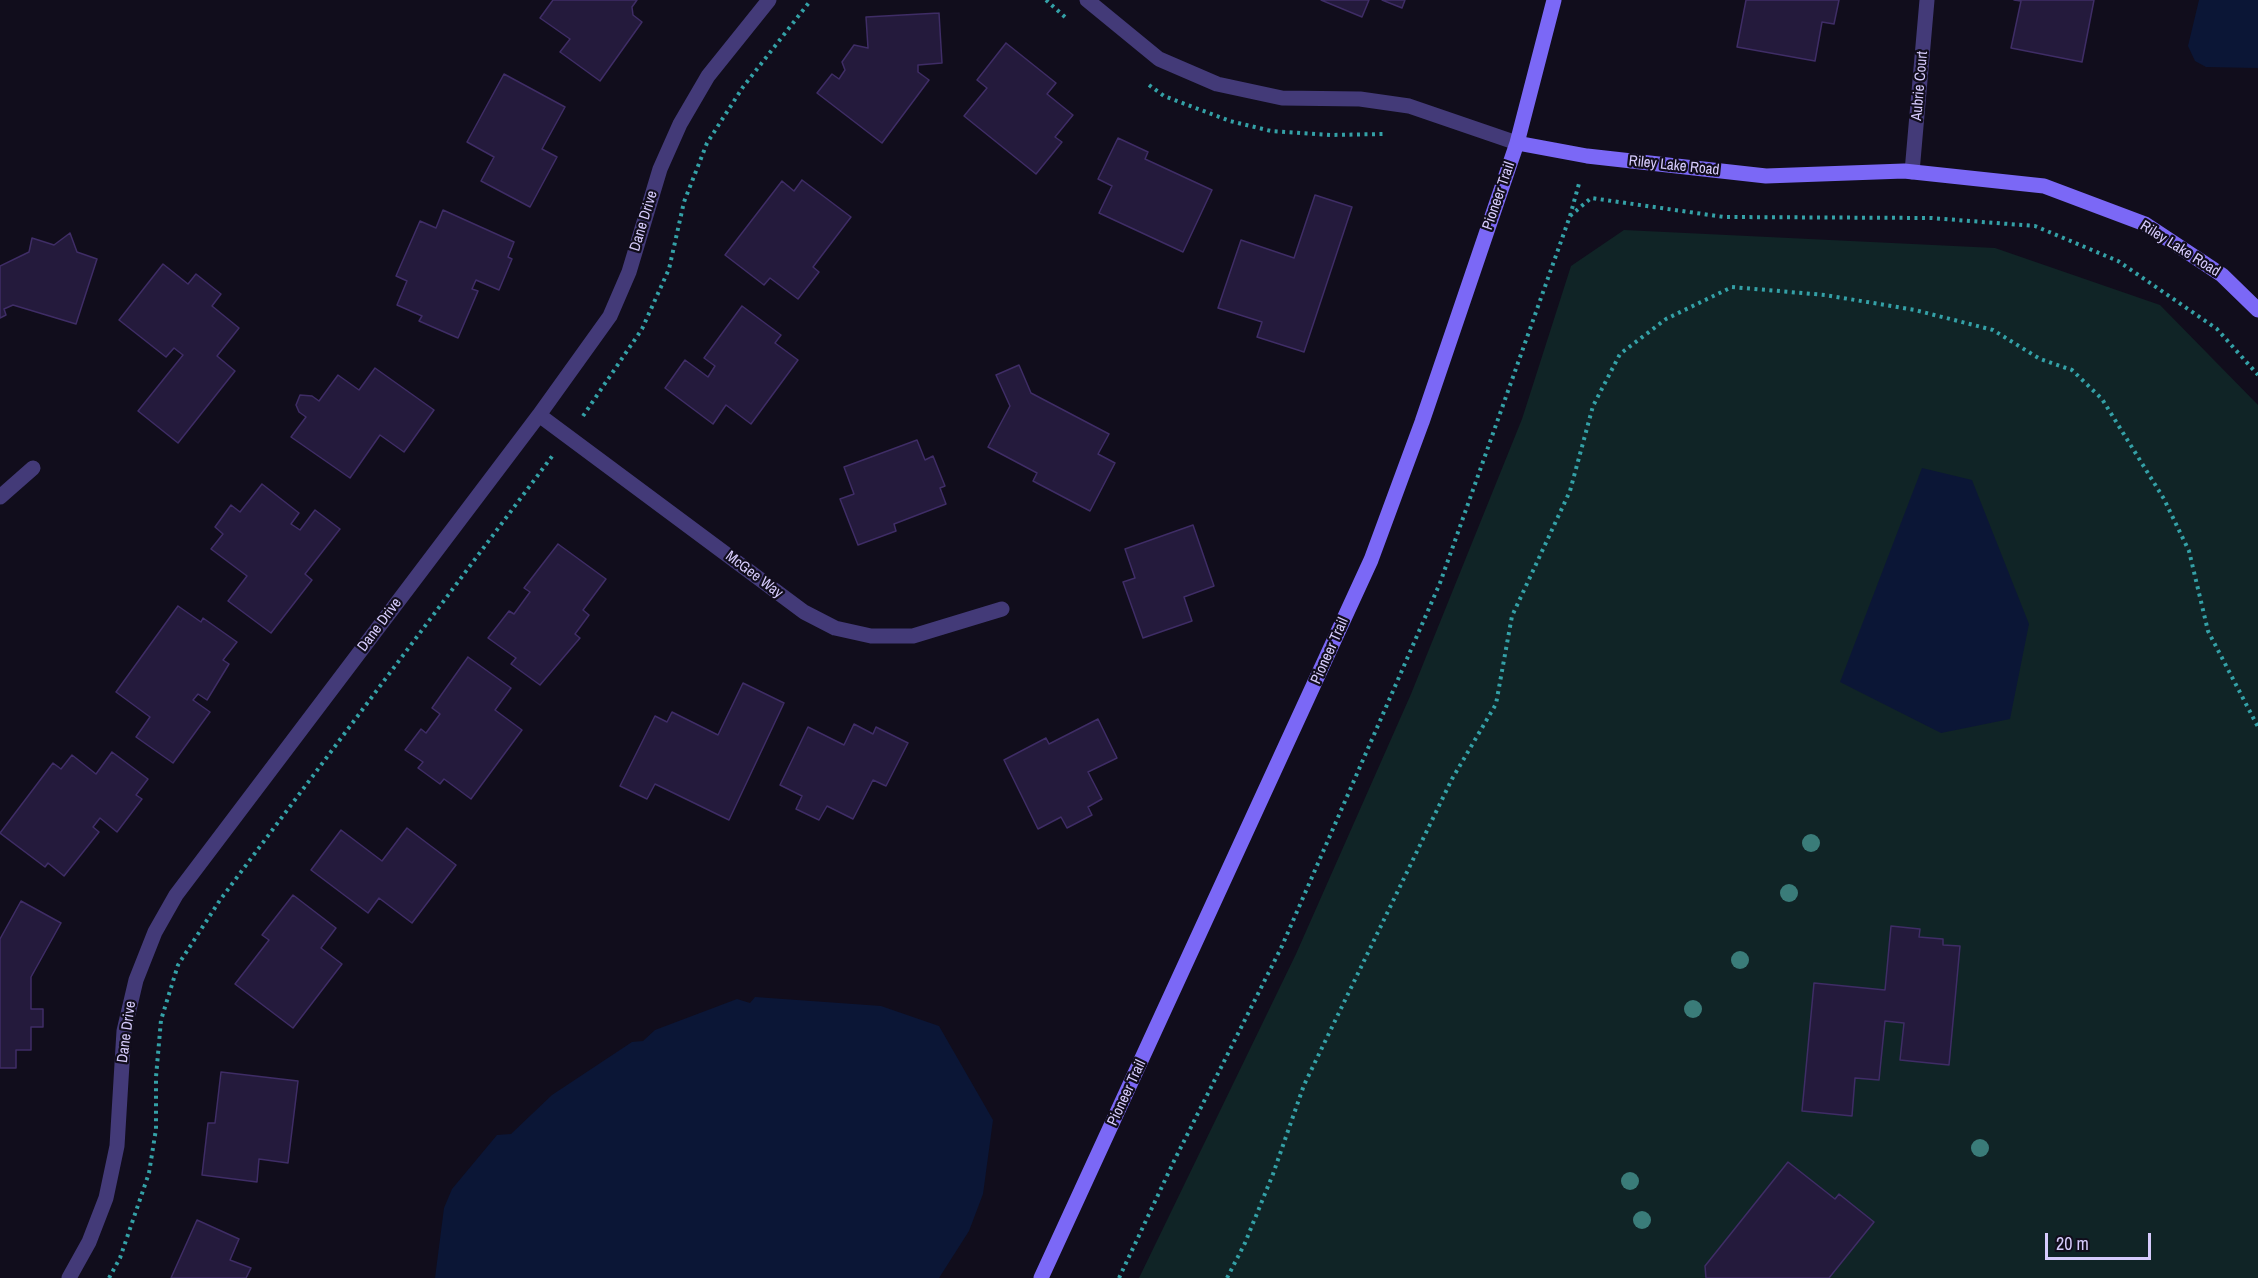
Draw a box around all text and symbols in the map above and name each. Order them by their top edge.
street label: Aubrie Court [1908,50,1932,122]
street label: Riley Lake Road [1628,152,1720,180]
street label: Pioneer Trail [1479,160,1519,232]
street label: Dane Drive [626,189,662,253]
street label: Riley Lake Road [2137,217,2223,281]
street label: McGee Way [722,548,786,602]
street label: Dane Drive [354,595,406,655]
street label: Pioneer Trail [1307,615,1353,687]
street label: Dane Drive [114,1000,140,1064]
street label: Pioneer Trail [1104,1057,1150,1129]
scale bar [2048,1221,2154,1259]
text: 20 m [2056,1231,2089,1256]

